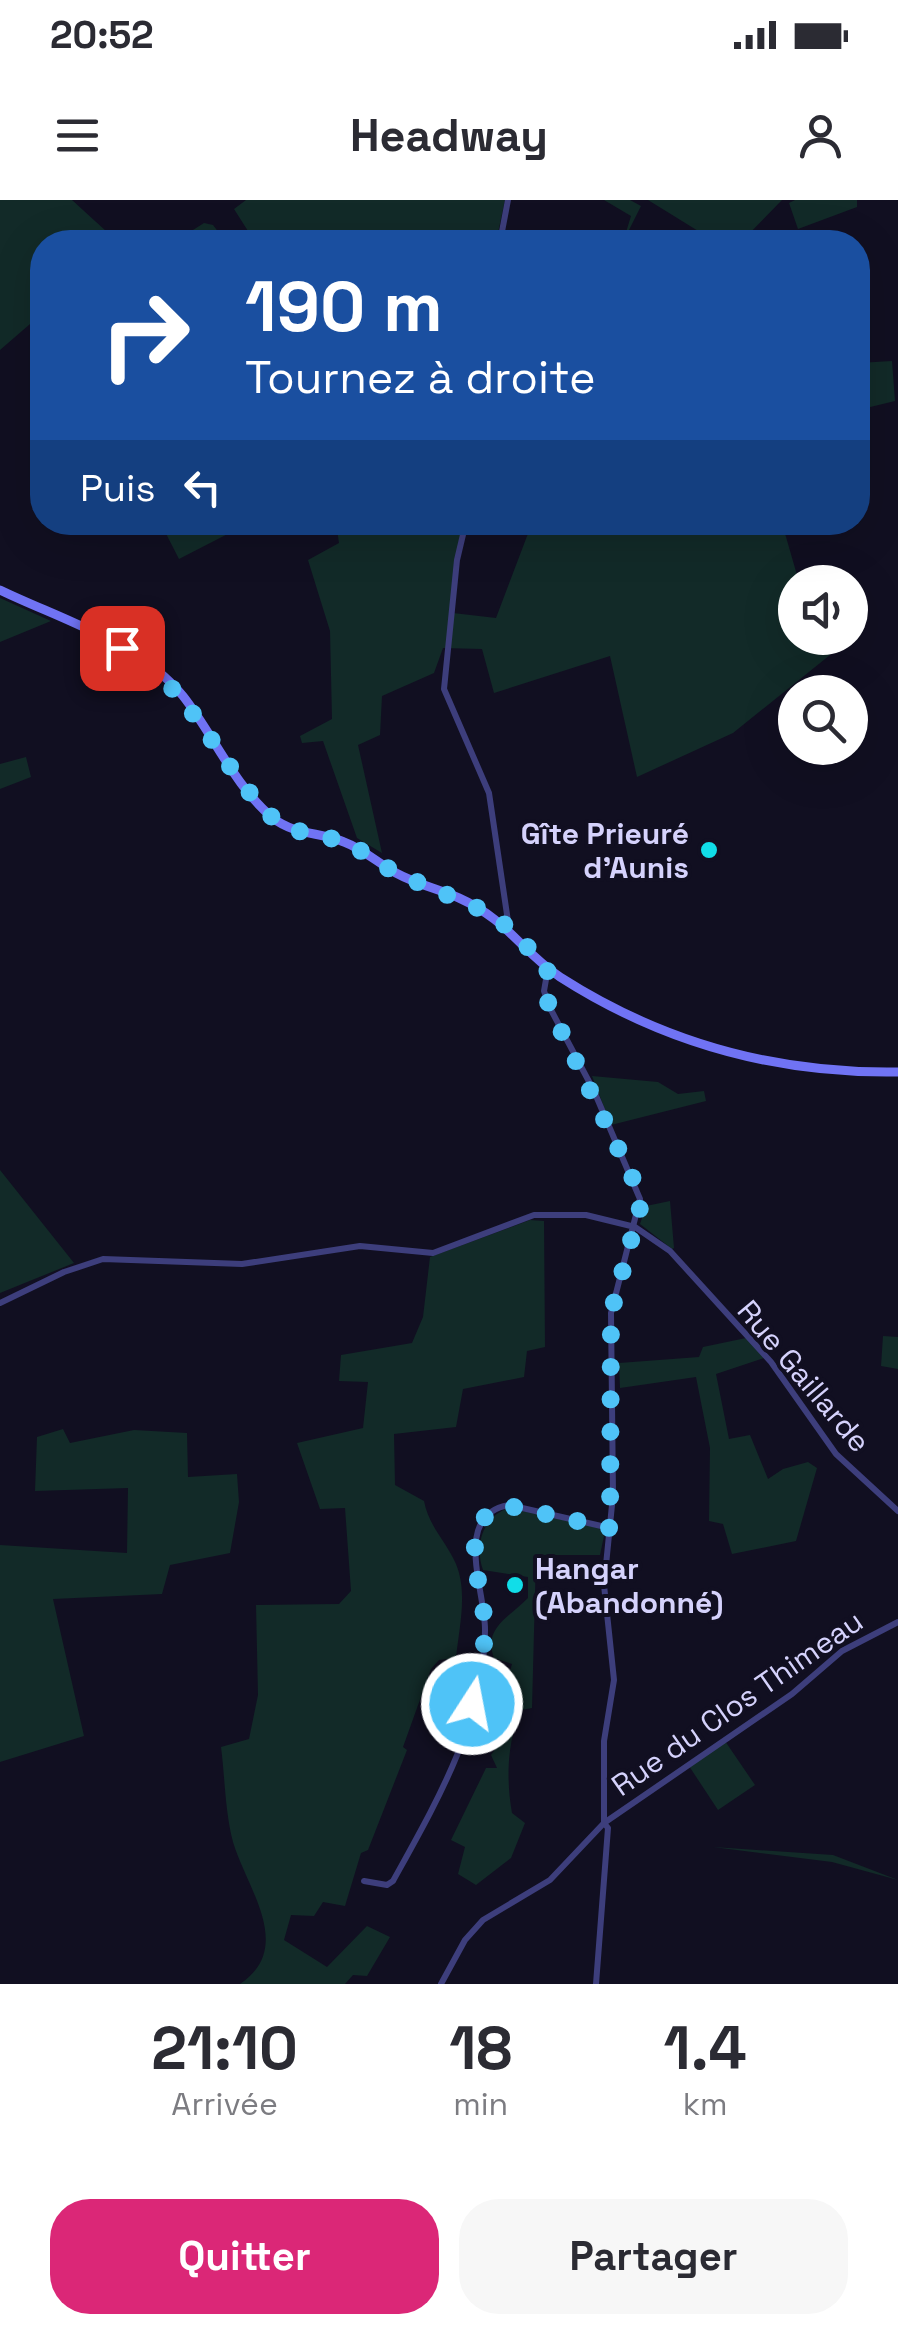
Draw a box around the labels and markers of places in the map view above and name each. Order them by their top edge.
pin [80,606,165,691]
place label: Gîte Prieuré d'Aunis [521,814,689,887]
marker: Gîte Prieuré d'Aunis [698,839,720,861]
place label: Hangar (Abandonné) [535,1549,724,1622]
marker: Hangar (Abandonné) [504,1574,526,1596]

